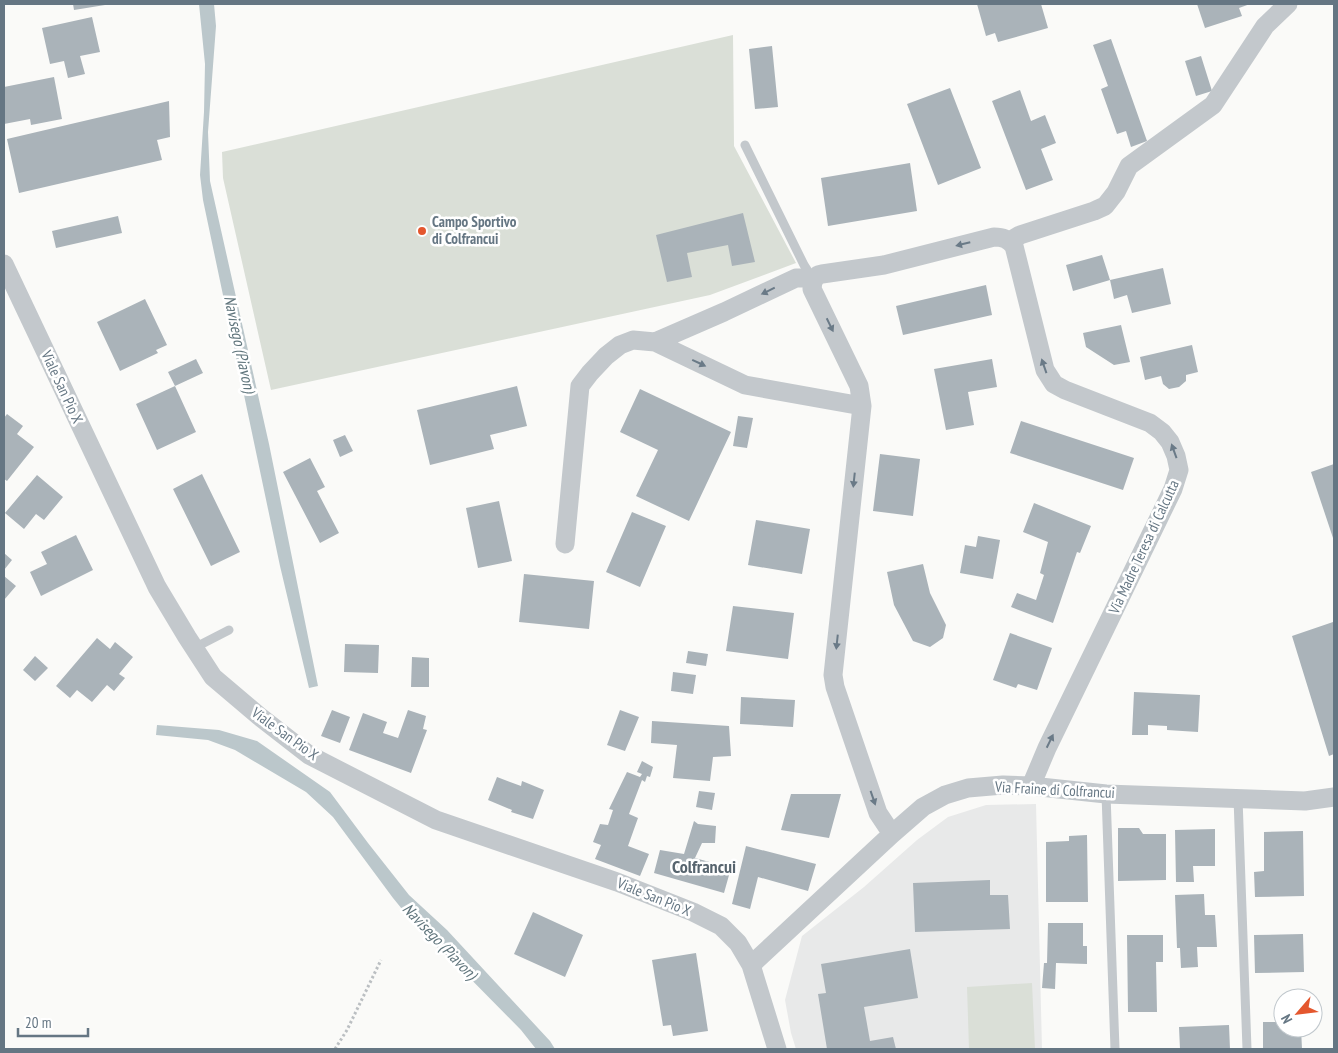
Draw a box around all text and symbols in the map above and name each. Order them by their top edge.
place label: Campo Sportivo di Colfrancui [432,212,517,248]
marker: Campo Sportivo di Colfrancui [416,225,428,237]
one-way arrow [956,241,971,249]
one-way arrow [761,287,775,295]
water label: Navisego (Piavon) [220,294,260,396]
one-way arrow [826,318,834,332]
street label: Viale San Pio X [37,346,88,427]
one-way arrow [1040,358,1048,373]
one-way arrow [692,359,707,367]
one-way arrow [1170,443,1178,458]
one-way arrow [850,473,858,489]
street label: Via Madre Teresa di Calcutta [1104,477,1183,618]
one-way arrow [833,634,841,650]
street label: Viale San Pio X [247,702,323,765]
one-way arrow [1047,734,1055,748]
street label: Via Fraine di Colfrancui [994,777,1115,802]
one-way arrow [870,790,877,805]
district label: Colfrancui [672,855,736,878]
street label: Viale San Pio X [614,873,694,920]
water label: Navisego (Piavon) [399,899,483,985]
north arrow [1273,988,1323,1038]
scale bar [18,1006,88,1038]
text: N [1277,1012,1296,1027]
text: 20 m [25,1013,51,1032]

